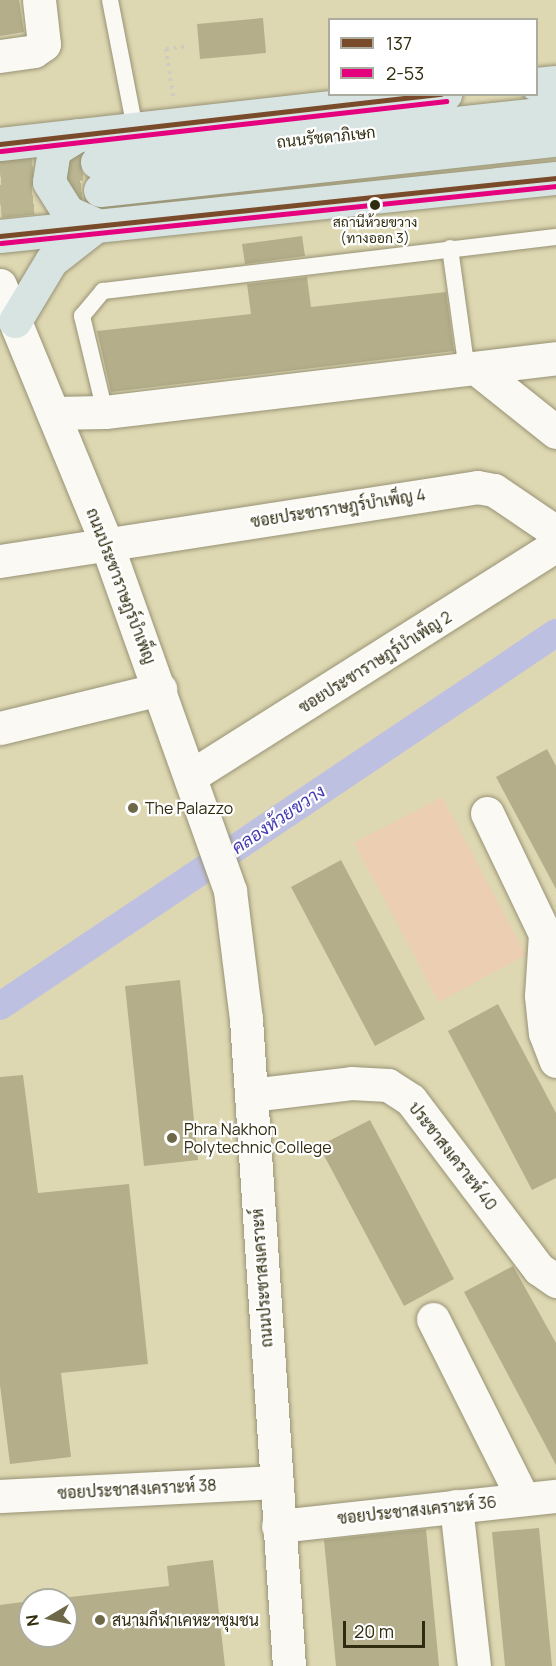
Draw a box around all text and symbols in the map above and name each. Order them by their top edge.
legend [328,18,538,96]
text: 137 [386,31,412,55]
text: 2-53 [386,61,424,85]
street label: ถนนรัชดาภิเษก [276,122,376,152]
marker: สถานีห้วยขวาง (ทางออก 3) [369,199,381,211]
place label: สถานีห้วยขวาง (ทางออก 3) [333,214,417,246]
street label: ซอยประชาราษฎร์บำเพ็ญ 4 [249,485,427,531]
street label: ถนนประชาราษฎร์บำเพ็ญ [82,505,160,667]
street label: ซอยประชาราษฎร์บำเพ็ญ 2 [295,607,455,717]
water label: คลองห้วยขวาง [227,780,329,858]
place label: The Palazzo [145,798,233,818]
marker: The Palazzo [126,801,140,815]
street label: ประชาสงเคราะห์ 40 [405,1098,501,1214]
place label: Phra Nakhon Polytechnic College [184,1119,332,1157]
marker: Phra Nakhon Polytechnic College [165,1131,179,1145]
street label: ถนนประชาสงเคราะห์ [248,1208,276,1348]
street label: ซอยประชาสงเคราะห์ 38 [57,1475,217,1503]
street label: ซอยประชาสงเคราะห์ 36 [336,1492,498,1528]
north arrow [18,1588,78,1648]
scale bar [346,1609,428,1647]
place label: สนามกีฬาเคหะฯชุมชน [112,1610,259,1630]
text: N [20,1613,44,1628]
marker: สนามกีฬาเคหะฯชุมชน [93,1613,107,1627]
text: 20 m [354,1619,394,1643]

